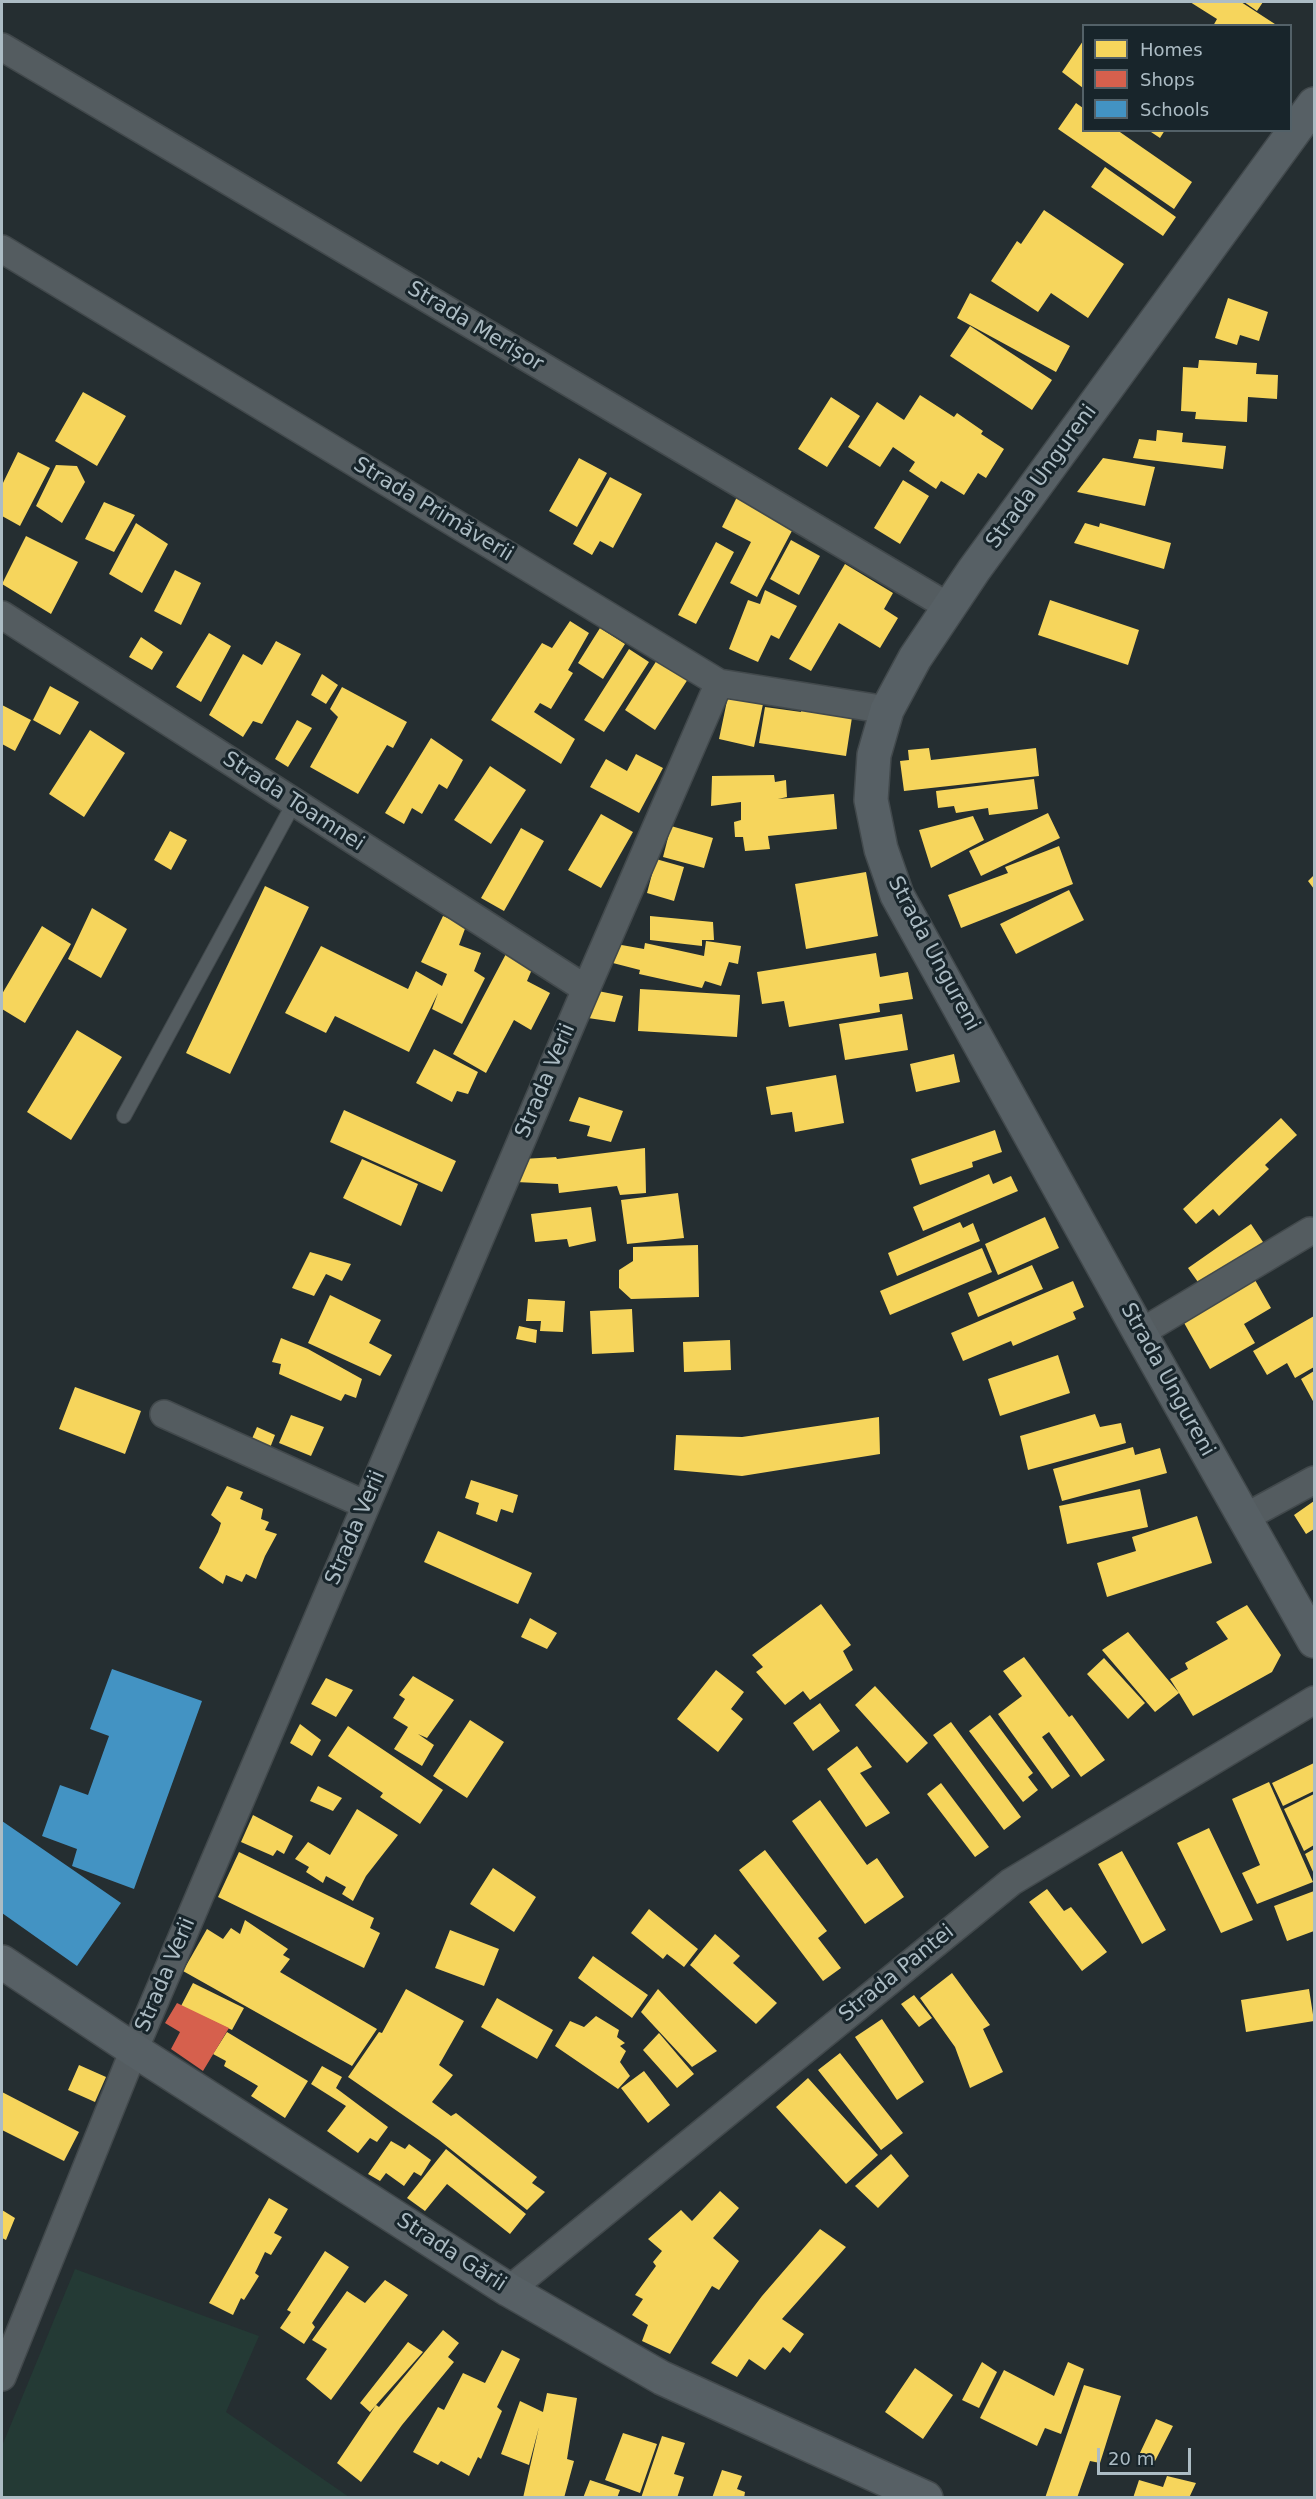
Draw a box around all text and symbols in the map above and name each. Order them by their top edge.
legend [1082,24,1292,132]
text: Homes [1140,39,1203,60]
text: Shops [1140,69,1195,90]
text: Schools [1140,99,1209,120]
street label: Strada Merișor [403,277,547,377]
street label: Strada Ungureni [981,400,1103,554]
street label: Strada Primăverii [349,452,517,568]
street label: Strada Toamnei [218,747,368,857]
street label: Strada Ungureni [882,872,984,1036]
street label: Strada Verii [511,1020,581,1142]
street label: Strada Ungureni [1114,1299,1220,1461]
street label: Strada Verii [321,1467,391,1589]
street label: Strada Verii [131,1914,201,2036]
street label: Strada Pantei [834,1920,960,2028]
street label: Strada Gării [392,2208,510,2298]
scale bar [1100,2436,1194,2474]
text: 20 m [1108,2448,1154,2469]

